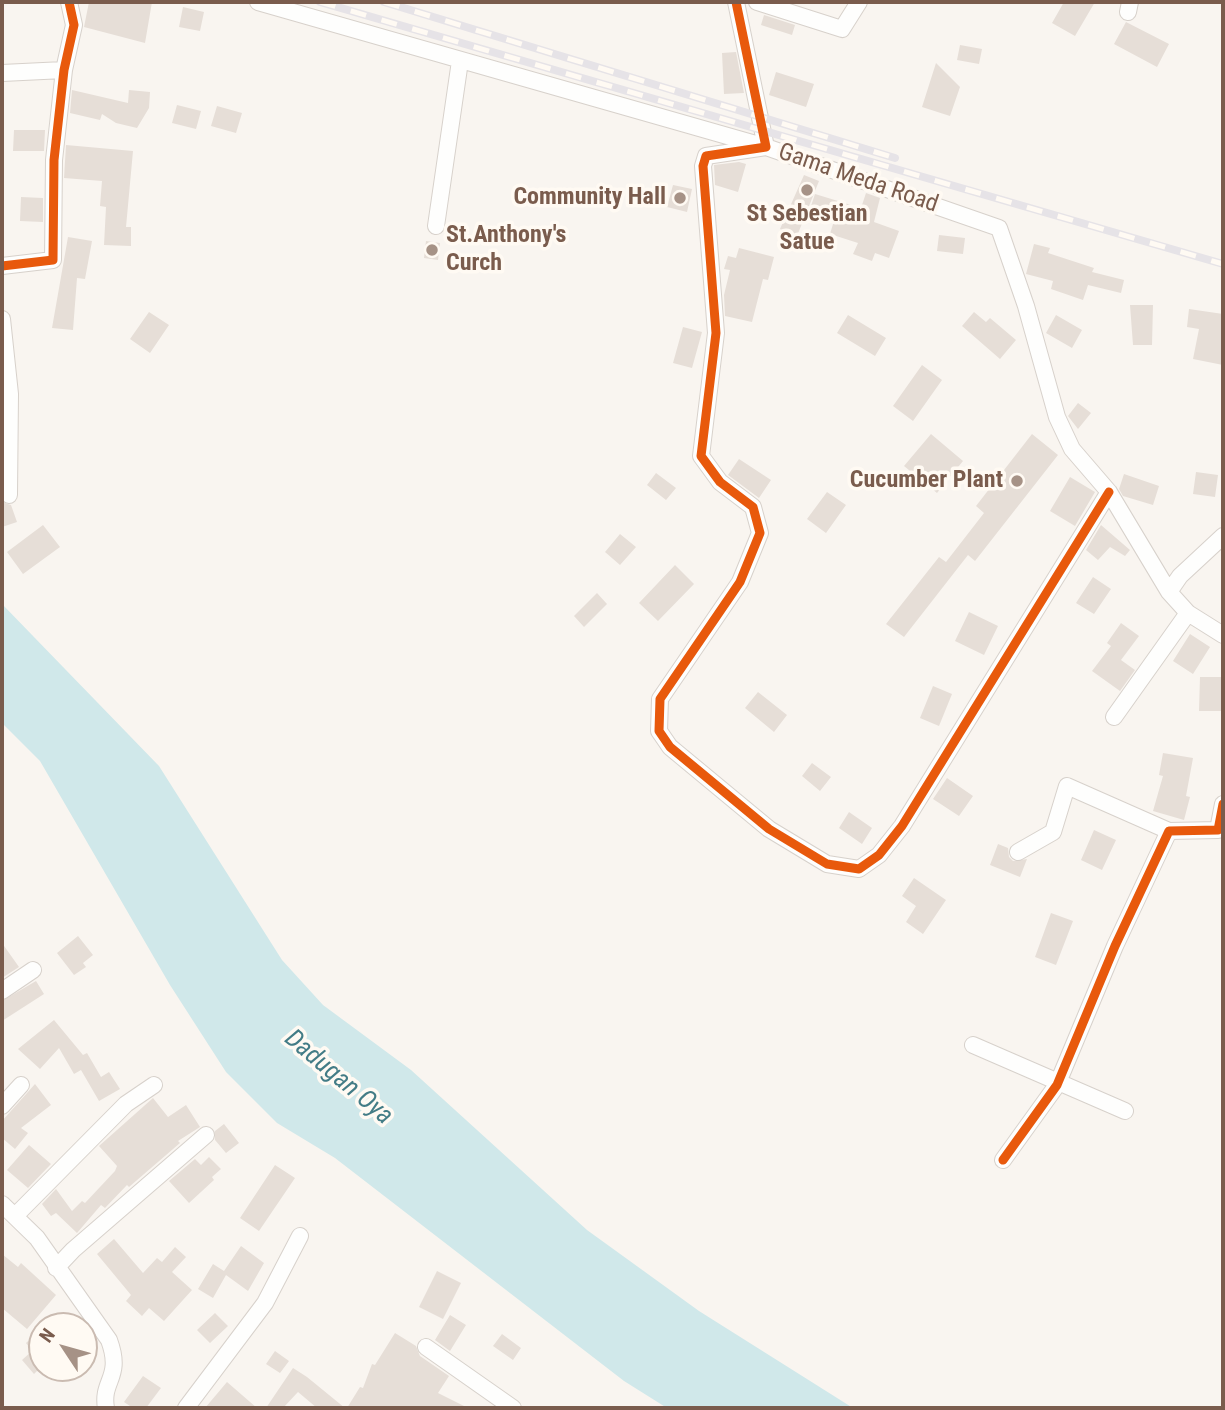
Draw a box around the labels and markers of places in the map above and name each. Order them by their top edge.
marker: St Sebestian Satue [799,182,815,198]
place label: Community Hall [513,184,666,212]
marker: Community Hall [672,190,688,206]
place label: St Sebestian Satue [746,201,868,257]
place label: St.Anthony's Curch [446,222,566,278]
marker: St.Anthony's Curch [424,242,440,258]
place label: Cucumber Plant [850,467,1003,495]
marker: Cucumber Plant [1009,473,1025,489]

